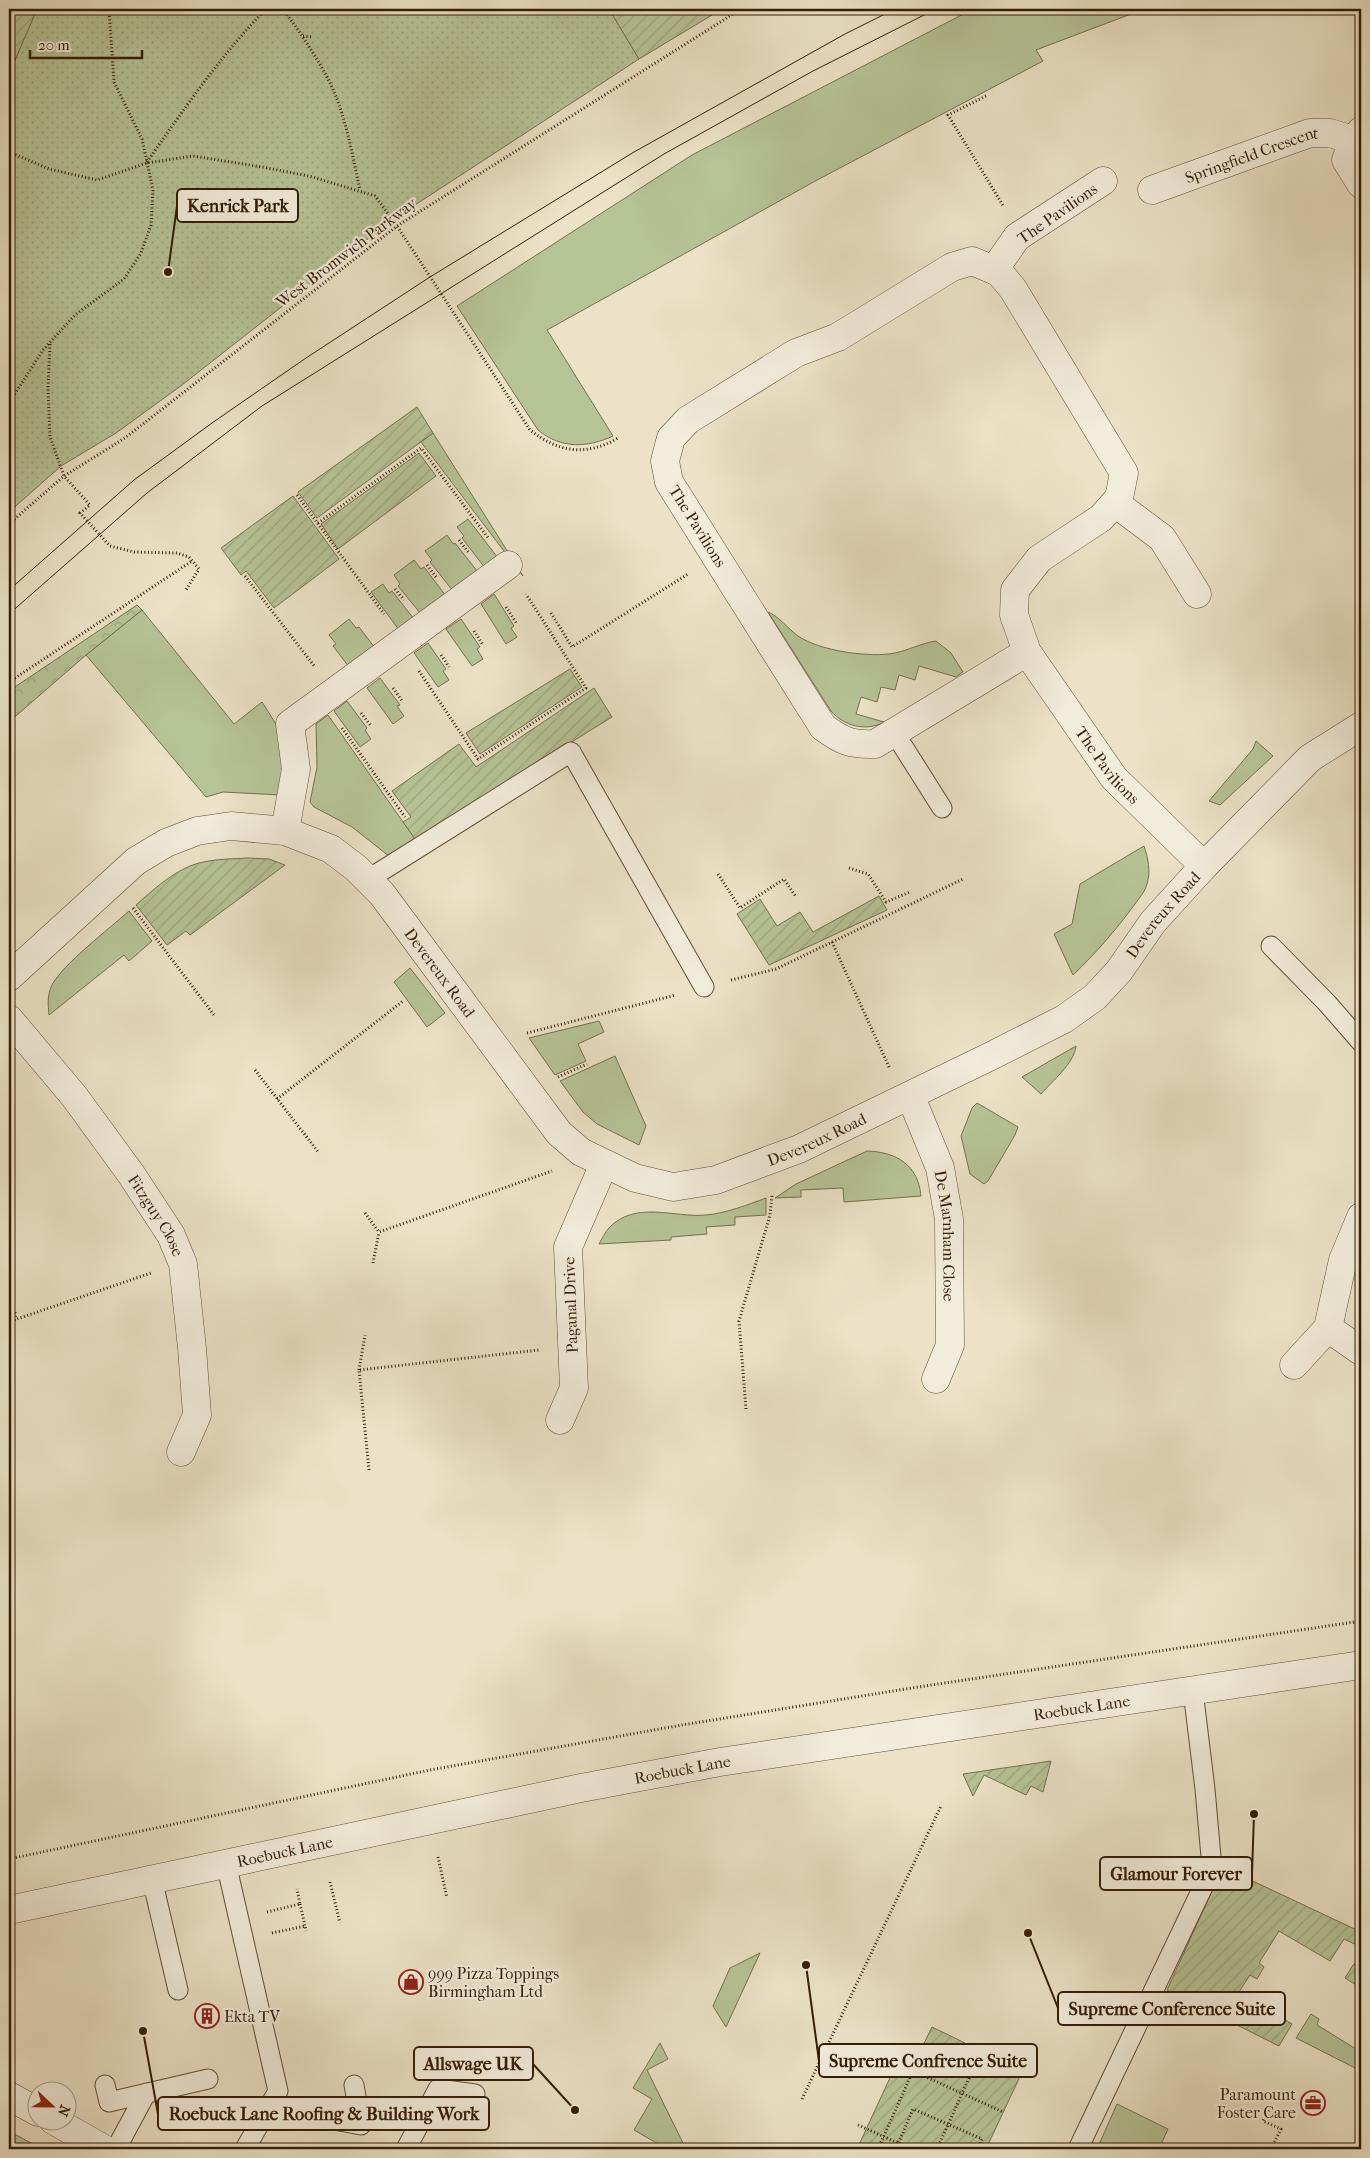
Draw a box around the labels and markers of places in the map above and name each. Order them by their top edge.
callout: Kenrick Park [177,189,298,222]
callout: Glamour Forever [1100,1857,1252,1890]
place label: 999 Pizza Toppings Birmingham Ltd [428,1964,559,2001]
shop icon: 999 Pizza Toppings Birmingham Ltd [398,1969,424,1995]
callout: Supreme Conference Suite [1058,1992,1285,2025]
building icon: Ekta TV [194,2003,220,2029]
place label: Ekta TV [224,2007,280,2026]
callout: Supreme Confrence Suite [819,2044,1037,2077]
callout: Allswage UK [414,2047,533,2080]
place label: Paramount Foster Care [1217,2085,1296,2122]
office icon: Paramount Foster Care [1300,2090,1326,2116]
callout: Roebuck Lane Roofing & Building Work [158,2097,489,2130]

